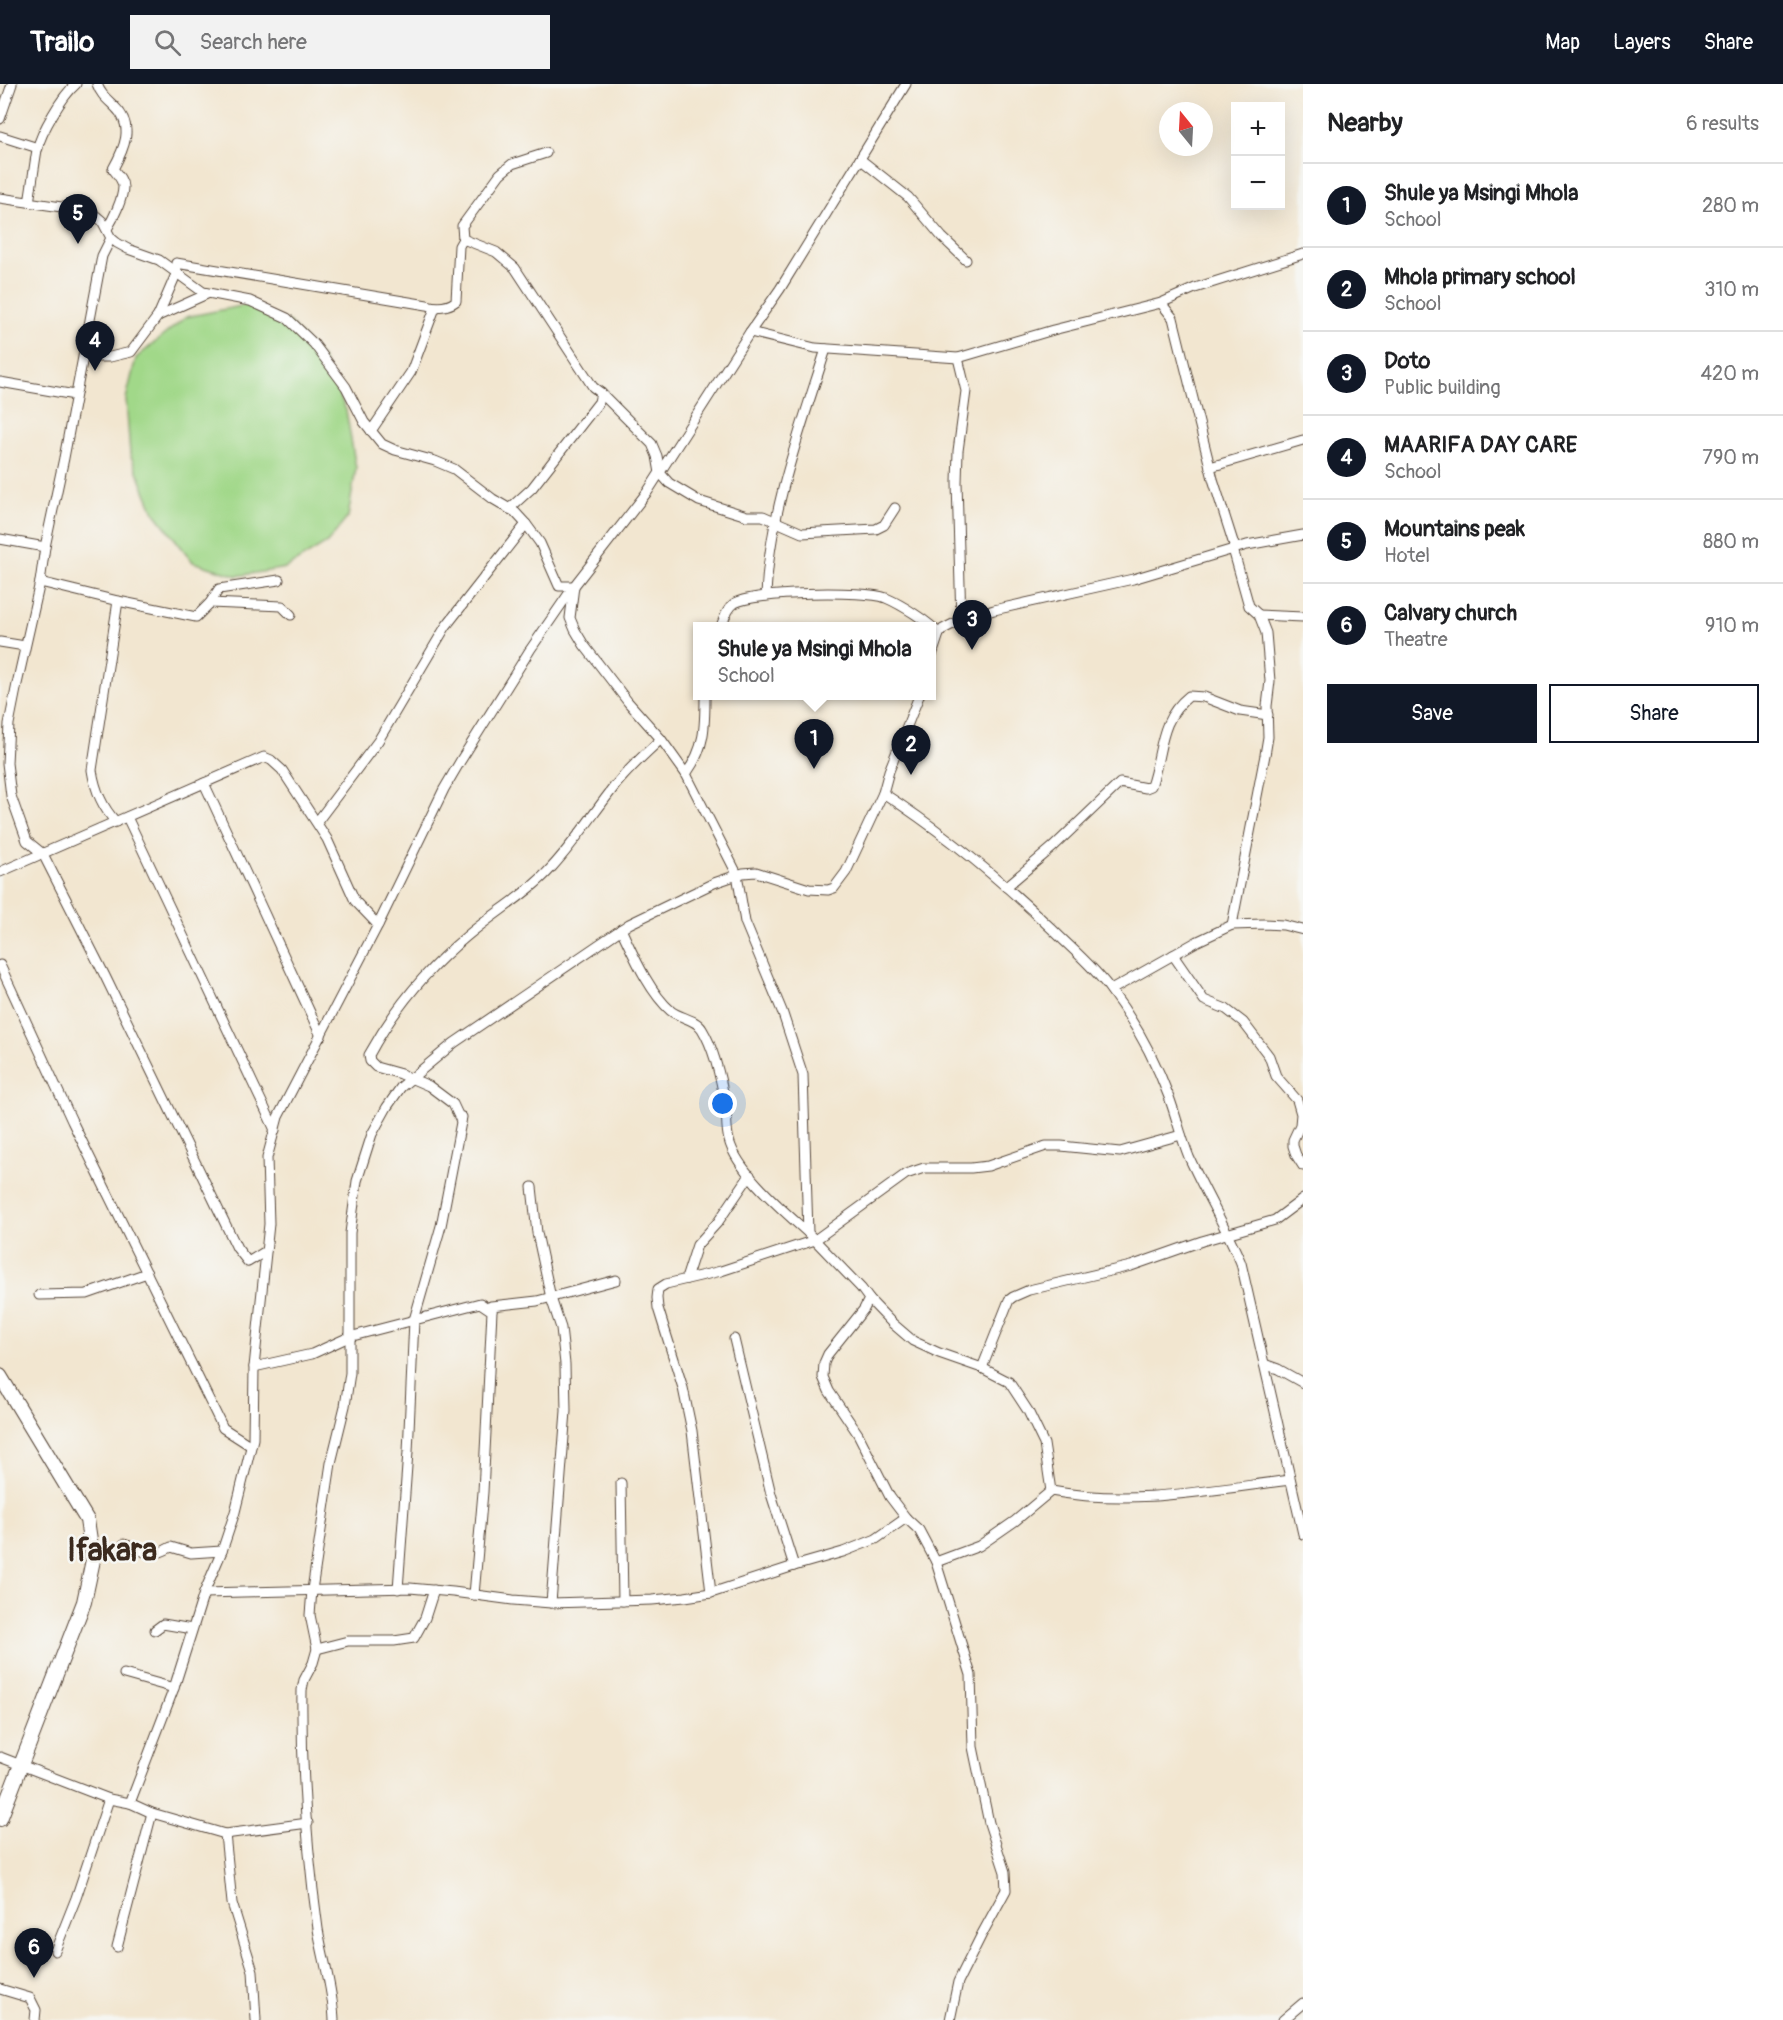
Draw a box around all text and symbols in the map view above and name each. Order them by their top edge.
search box [130,15,550,69]
text: Trailo [30,25,94,60]
icon: search [151,26,184,59]
text: Search here [199,28,307,56]
text: Map [1545,29,1580,56]
text: Layers [1613,29,1671,56]
text: Share [1704,29,1753,56]
north arrow [1159,102,1213,156]
map controls [1231,102,1285,210]
button: + [1231,102,1285,156]
text: Nearby [1327,107,1403,139]
text: 6 results [1686,111,1759,136]
button: − [1231,156,1285,210]
text: Shule ya Msingi Mhola [1384,179,1578,207]
text: 1 [1343,193,1350,218]
text: 280 m [1702,193,1759,218]
pin: 5 [58,194,98,244]
text: School [1384,207,1441,232]
text: Mhola primary school [1384,263,1576,291]
text: 2 [1341,277,1352,302]
text: 310 m [1704,277,1759,302]
text: School [1384,291,1441,316]
pin: 4 [76,322,115,371]
text: Doto [1384,347,1430,375]
text: 3 [1341,361,1352,386]
text: 420 m [1700,361,1759,386]
text: Public building [1384,375,1500,400]
text: MAARIFA DAY CARE [1384,431,1577,459]
text: 4 [1341,445,1352,470]
text: 790 m [1702,445,1759,470]
text: School [1384,459,1441,484]
text: Mountains peak [1384,515,1525,543]
text: 5 [1341,529,1352,554]
text: 880 m [1703,529,1759,554]
text: Hotel [1384,543,1430,568]
text: Calvary church [1384,599,1517,627]
pin: 3 [952,600,992,650]
text: 6 [1341,613,1352,638]
text: 910 m [1705,613,1759,638]
popup [693,622,936,700]
text: Theatre [1384,627,1448,652]
text: Shule ya Msingi Mhola [717,635,912,663]
text: School [717,663,775,688]
button: Save [1327,684,1537,743]
button: Share [1549,684,1759,743]
pin: 1 [794,720,834,769]
pin: 2 [892,726,930,775]
your location [708,1089,737,1118]
district label: Ifakara [67,1531,157,1571]
pin: 6 [15,1928,54,1978]

